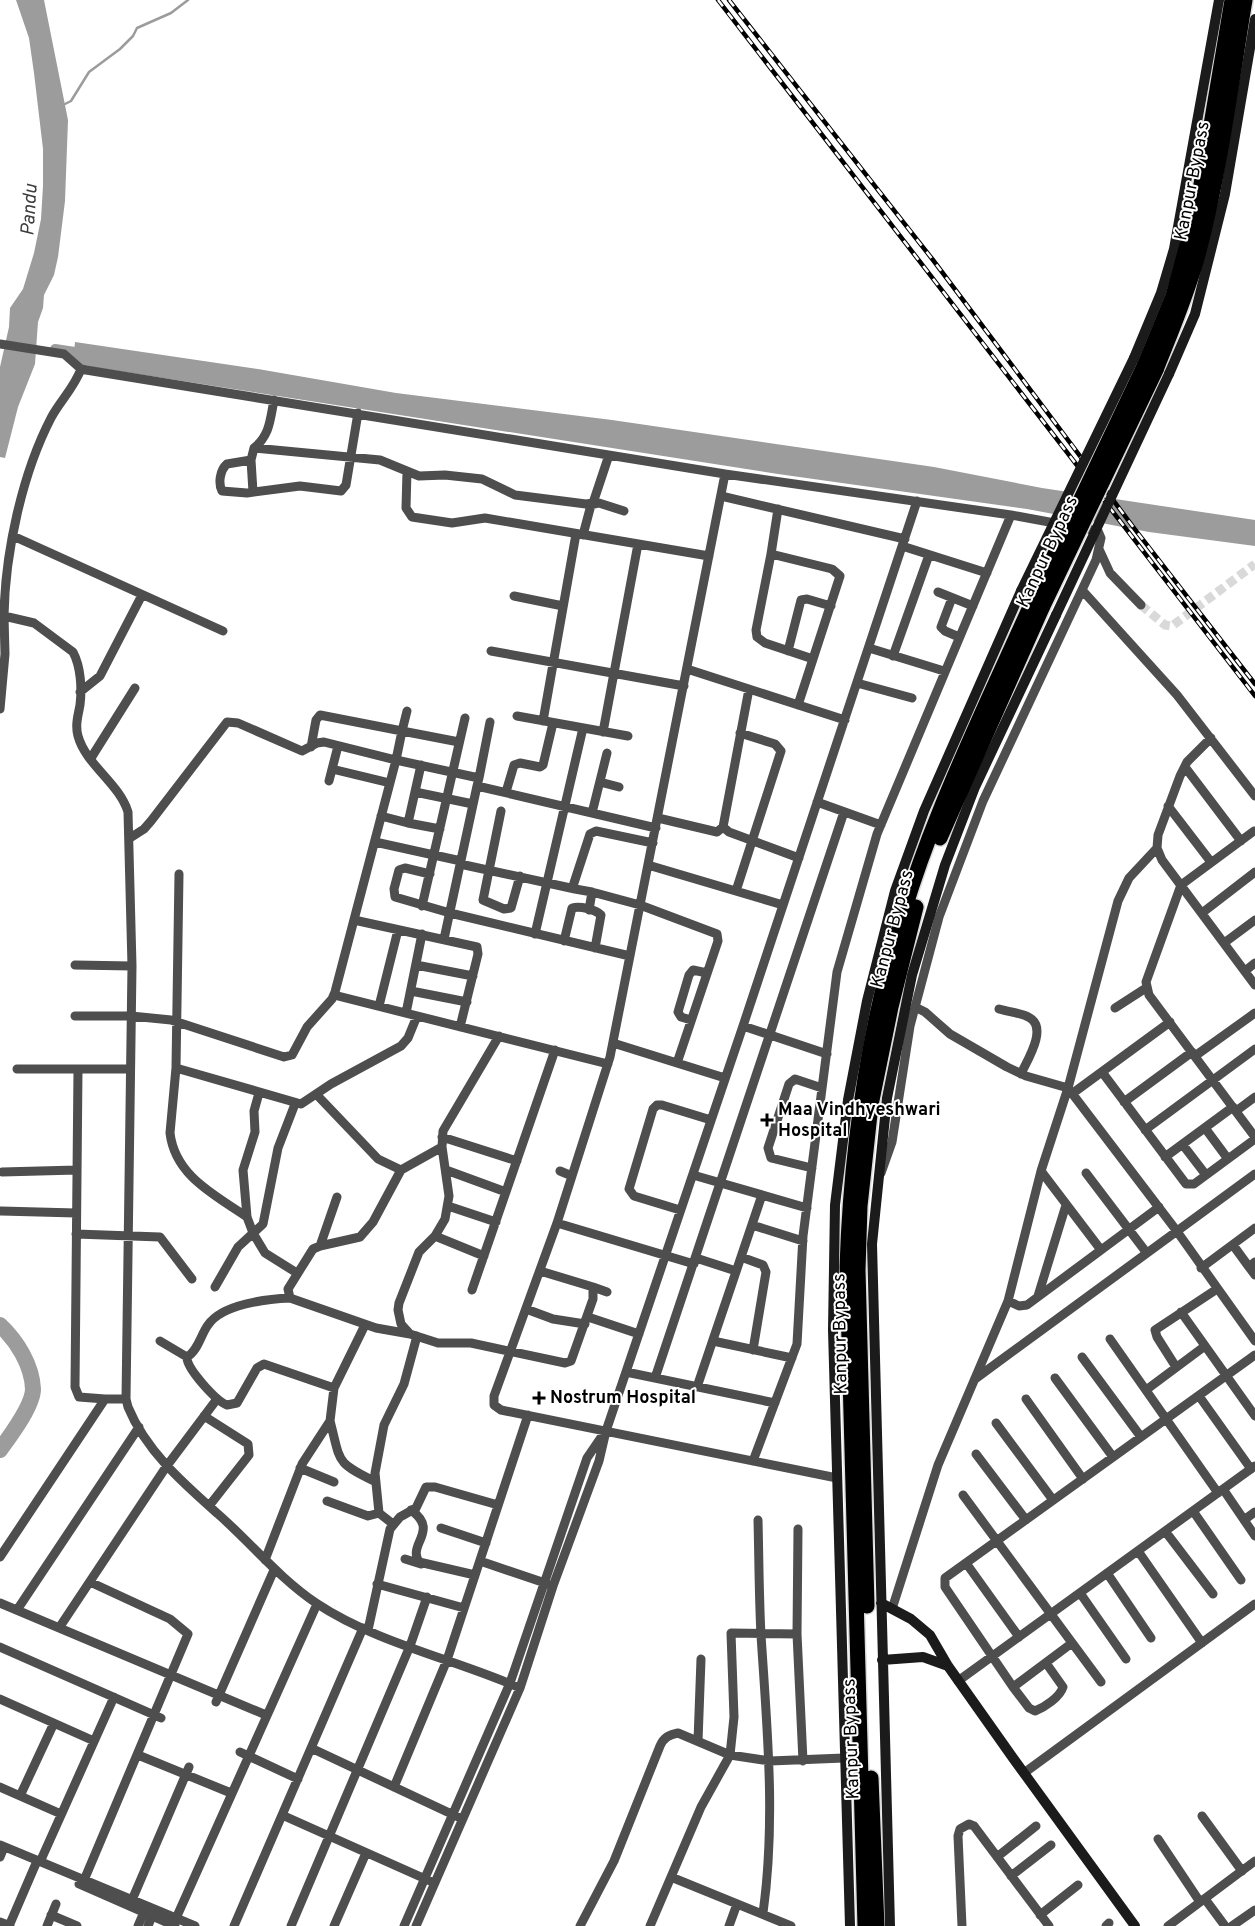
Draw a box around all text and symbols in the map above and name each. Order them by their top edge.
street label: Kanpur Bypass [1170,119,1216,243]
water label: Pandu [16,183,44,237]
street label: Kanpur Bypass [1012,492,1084,612]
street label: Kanpur Bypass [866,868,920,990]
place label: Maa Vindhyeshwari Hospital [778,1099,941,1143]
marker: Maa Vindhyeshwari Hospital [760,1113,774,1127]
street label: Kanpur Bypass [828,1273,854,1395]
place label: Nostrum Hospital [550,1387,696,1410]
marker: Nostrum Hospital [532,1391,546,1405]
street label: Kanpur Bypass [838,1678,866,1800]

